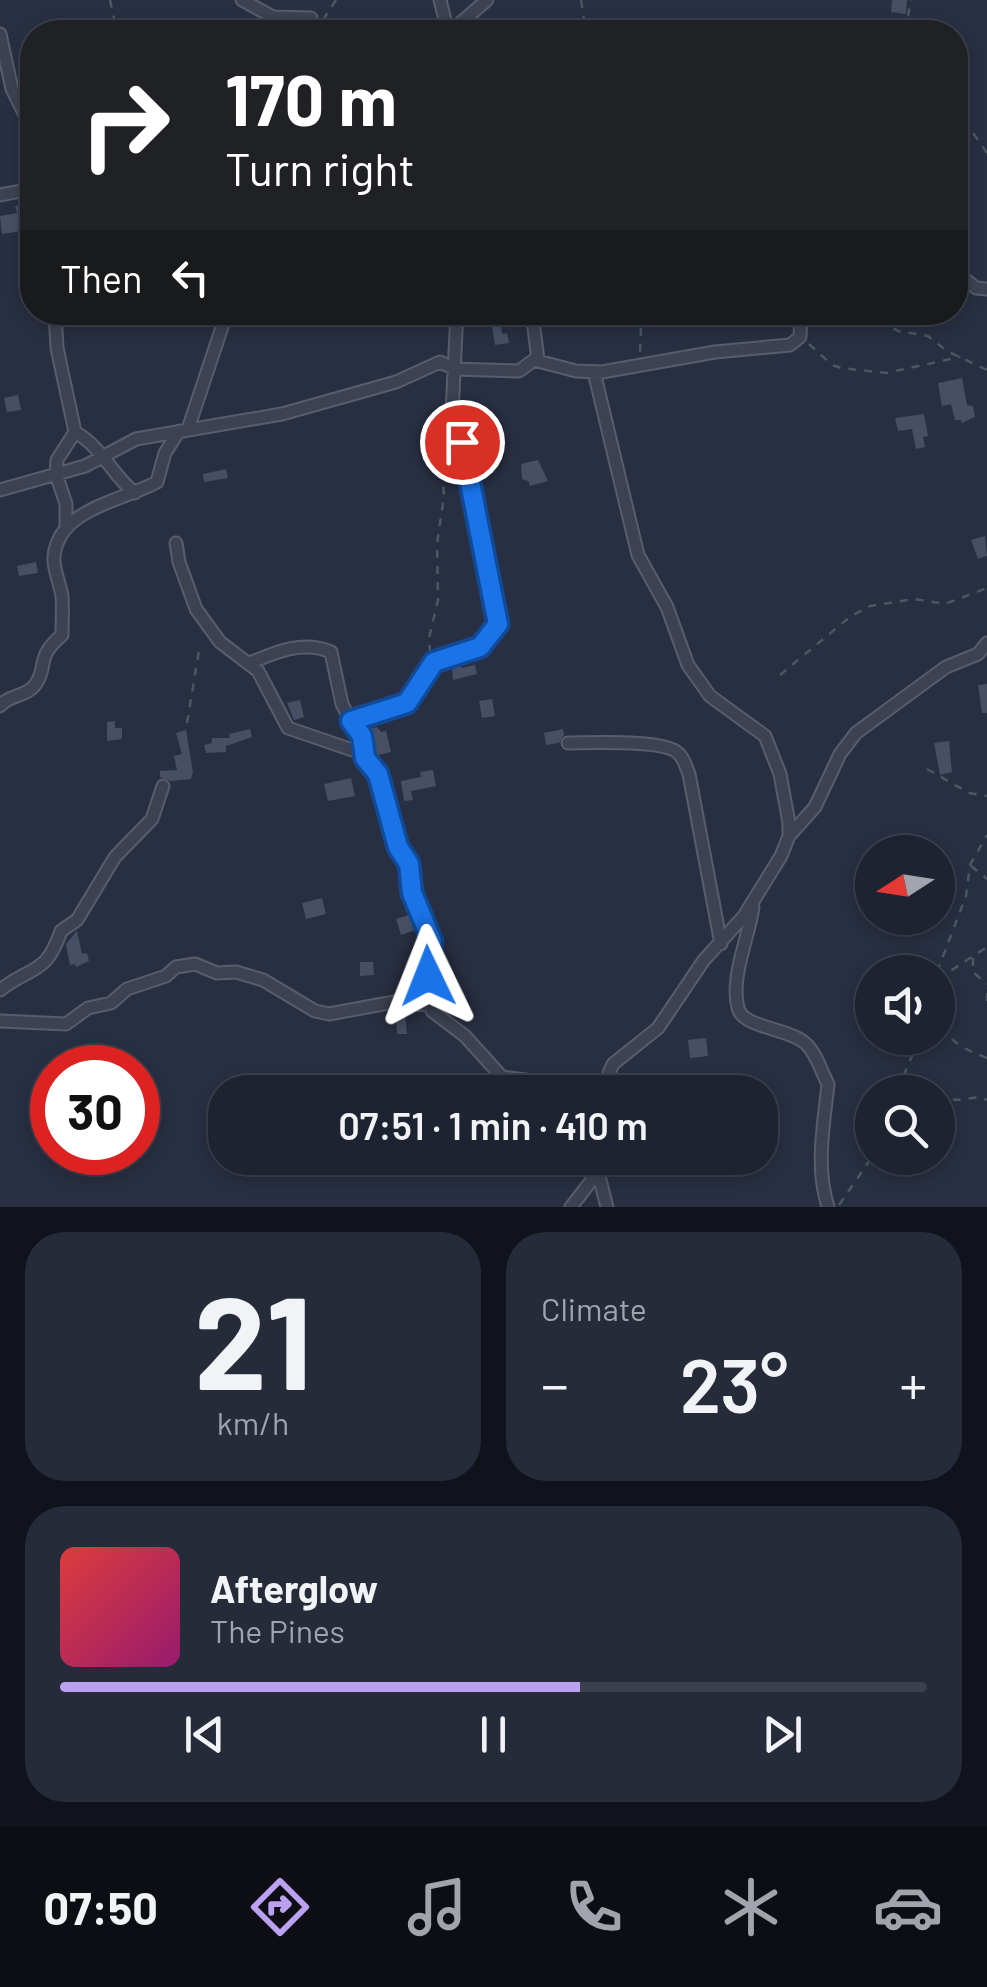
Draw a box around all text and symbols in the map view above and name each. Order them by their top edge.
text: 170 m [225,56,397,140]
icon: right [60,60,190,190]
text: Turn right [225,141,415,195]
icon: left [163,250,218,305]
text: Then [60,255,143,301]
pin [420,400,505,485]
icon: arrive [435,415,490,470]
north arrow [855,835,955,935]
map controls [855,835,955,1175]
position arrow [376,924,480,1028]
button: sound [855,955,955,1055]
speed limit sign: 30 [30,1045,160,1175]
button: search [855,1075,955,1175]
text: 07:51 · 1 min · 410 m [338,1102,648,1148]
text: 21 [194,1260,312,1416]
text: Climate [541,1289,647,1327]
text: 23° [680,1338,788,1428]
text: − [541,1350,569,1416]
text: + [899,1350,927,1416]
text: km/h [217,1403,289,1441]
text: Afterglow [210,1565,378,1611]
text: The Pines [210,1611,345,1649]
icon: previous [177,1707,232,1762]
icon: pause [466,1707,521,1762]
icon: next [755,1707,810,1762]
icon: directions [245,1872,315,1942]
icon: music [402,1872,472,1942]
icon: phone [559,1872,629,1942]
icon: climate [716,1872,786,1942]
icon: car [873,1872,943,1942]
text: 07:50 [44,1880,158,1934]

